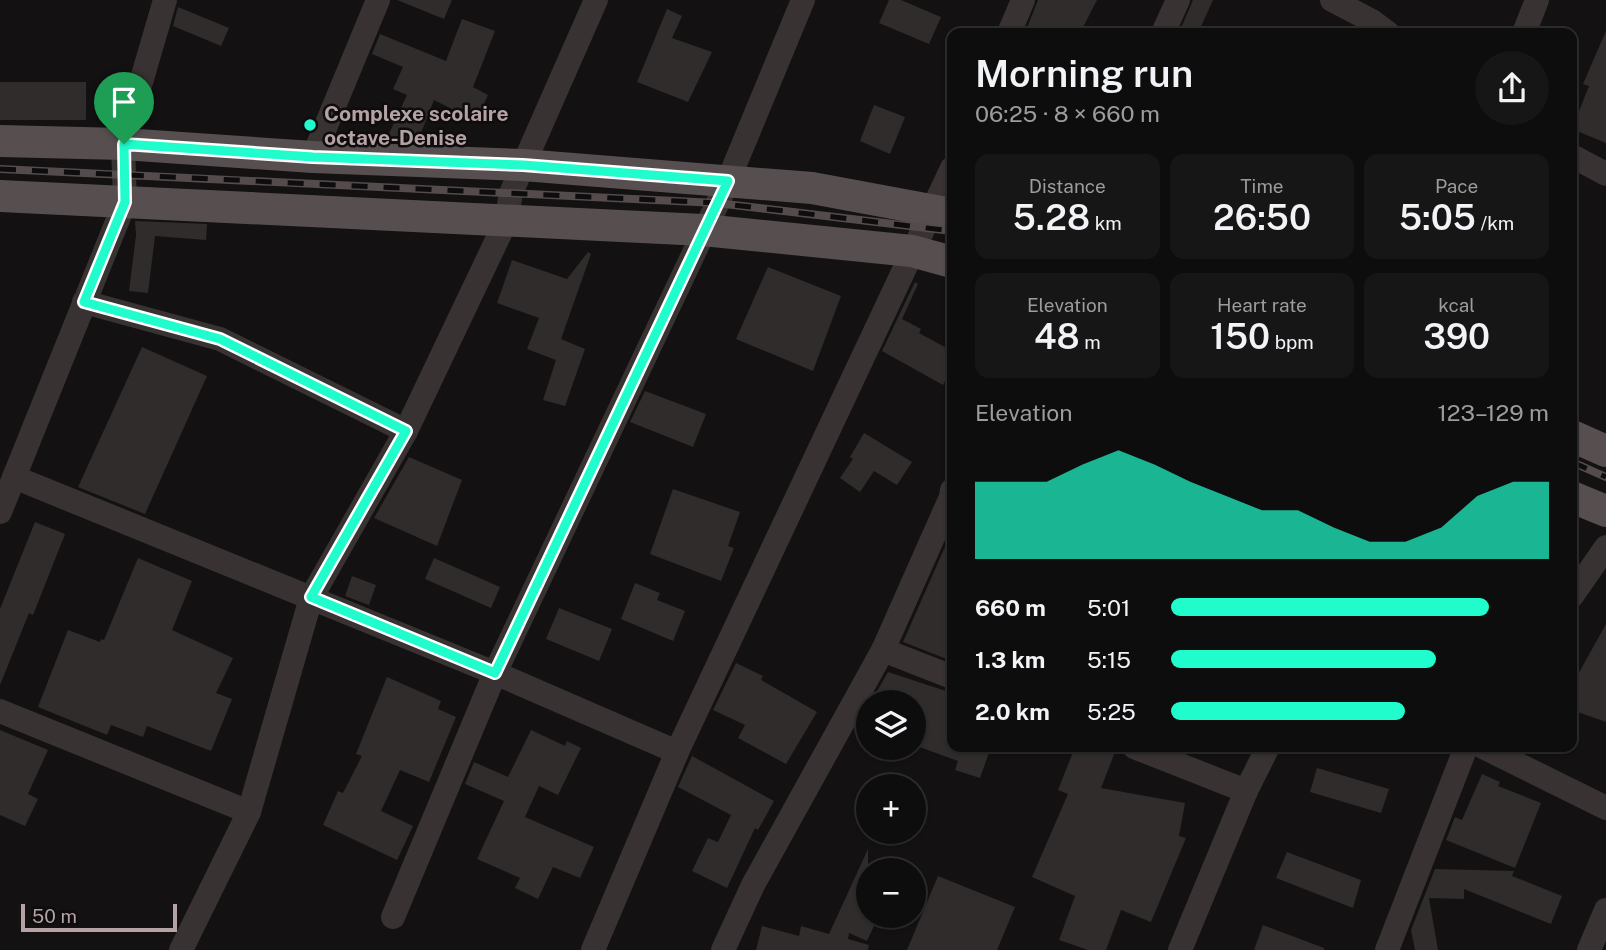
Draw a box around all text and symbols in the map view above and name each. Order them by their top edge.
text: Morning run [975,51,1193,96]
button: share [1475,51,1549,125]
pin [94,72,154,144]
icon: arrive [105,83,143,121]
text: 06:25 · 8 × 660 m [975,100,1160,127]
place label: Complexe scolaire octave-Denise [324,101,509,150]
marker: Complexe scolaire octave-Denise [302,117,318,133]
text: Distance [1029,175,1106,197]
text: Time [1240,175,1284,197]
text: Pace [1435,175,1478,197]
text: 5.28 [1013,197,1090,238]
text: 26:50 [1213,197,1311,238]
text: 5:05 [1399,197,1476,238]
text: km [1090,212,1122,234]
text: /km [1476,212,1514,234]
text: Elevation [1027,294,1108,316]
text: Heart rate [1217,294,1307,316]
text: kcal [1438,294,1475,316]
text: 48 [1034,316,1080,357]
text: 150 [1210,316,1270,357]
text: 390 [1423,316,1490,357]
text: m [1080,331,1101,353]
text: bpm [1270,331,1314,353]
text: Elevation [975,399,1073,426]
text: 123–129 m [1438,399,1549,426]
text: 660 m [975,594,1046,621]
text: 5:01 [1087,594,1130,621]
text: 1.3 km [975,646,1045,673]
text: 5:15 [1087,646,1131,673]
map controls [856,690,926,928]
button: layers [856,690,926,760]
text: 2.0 km [975,698,1050,725]
text: 5:25 [1087,698,1136,725]
button: + [856,774,926,844]
button: − [856,858,926,928]
scale bar [21,901,177,933]
text: 50 m [32,905,77,927]

